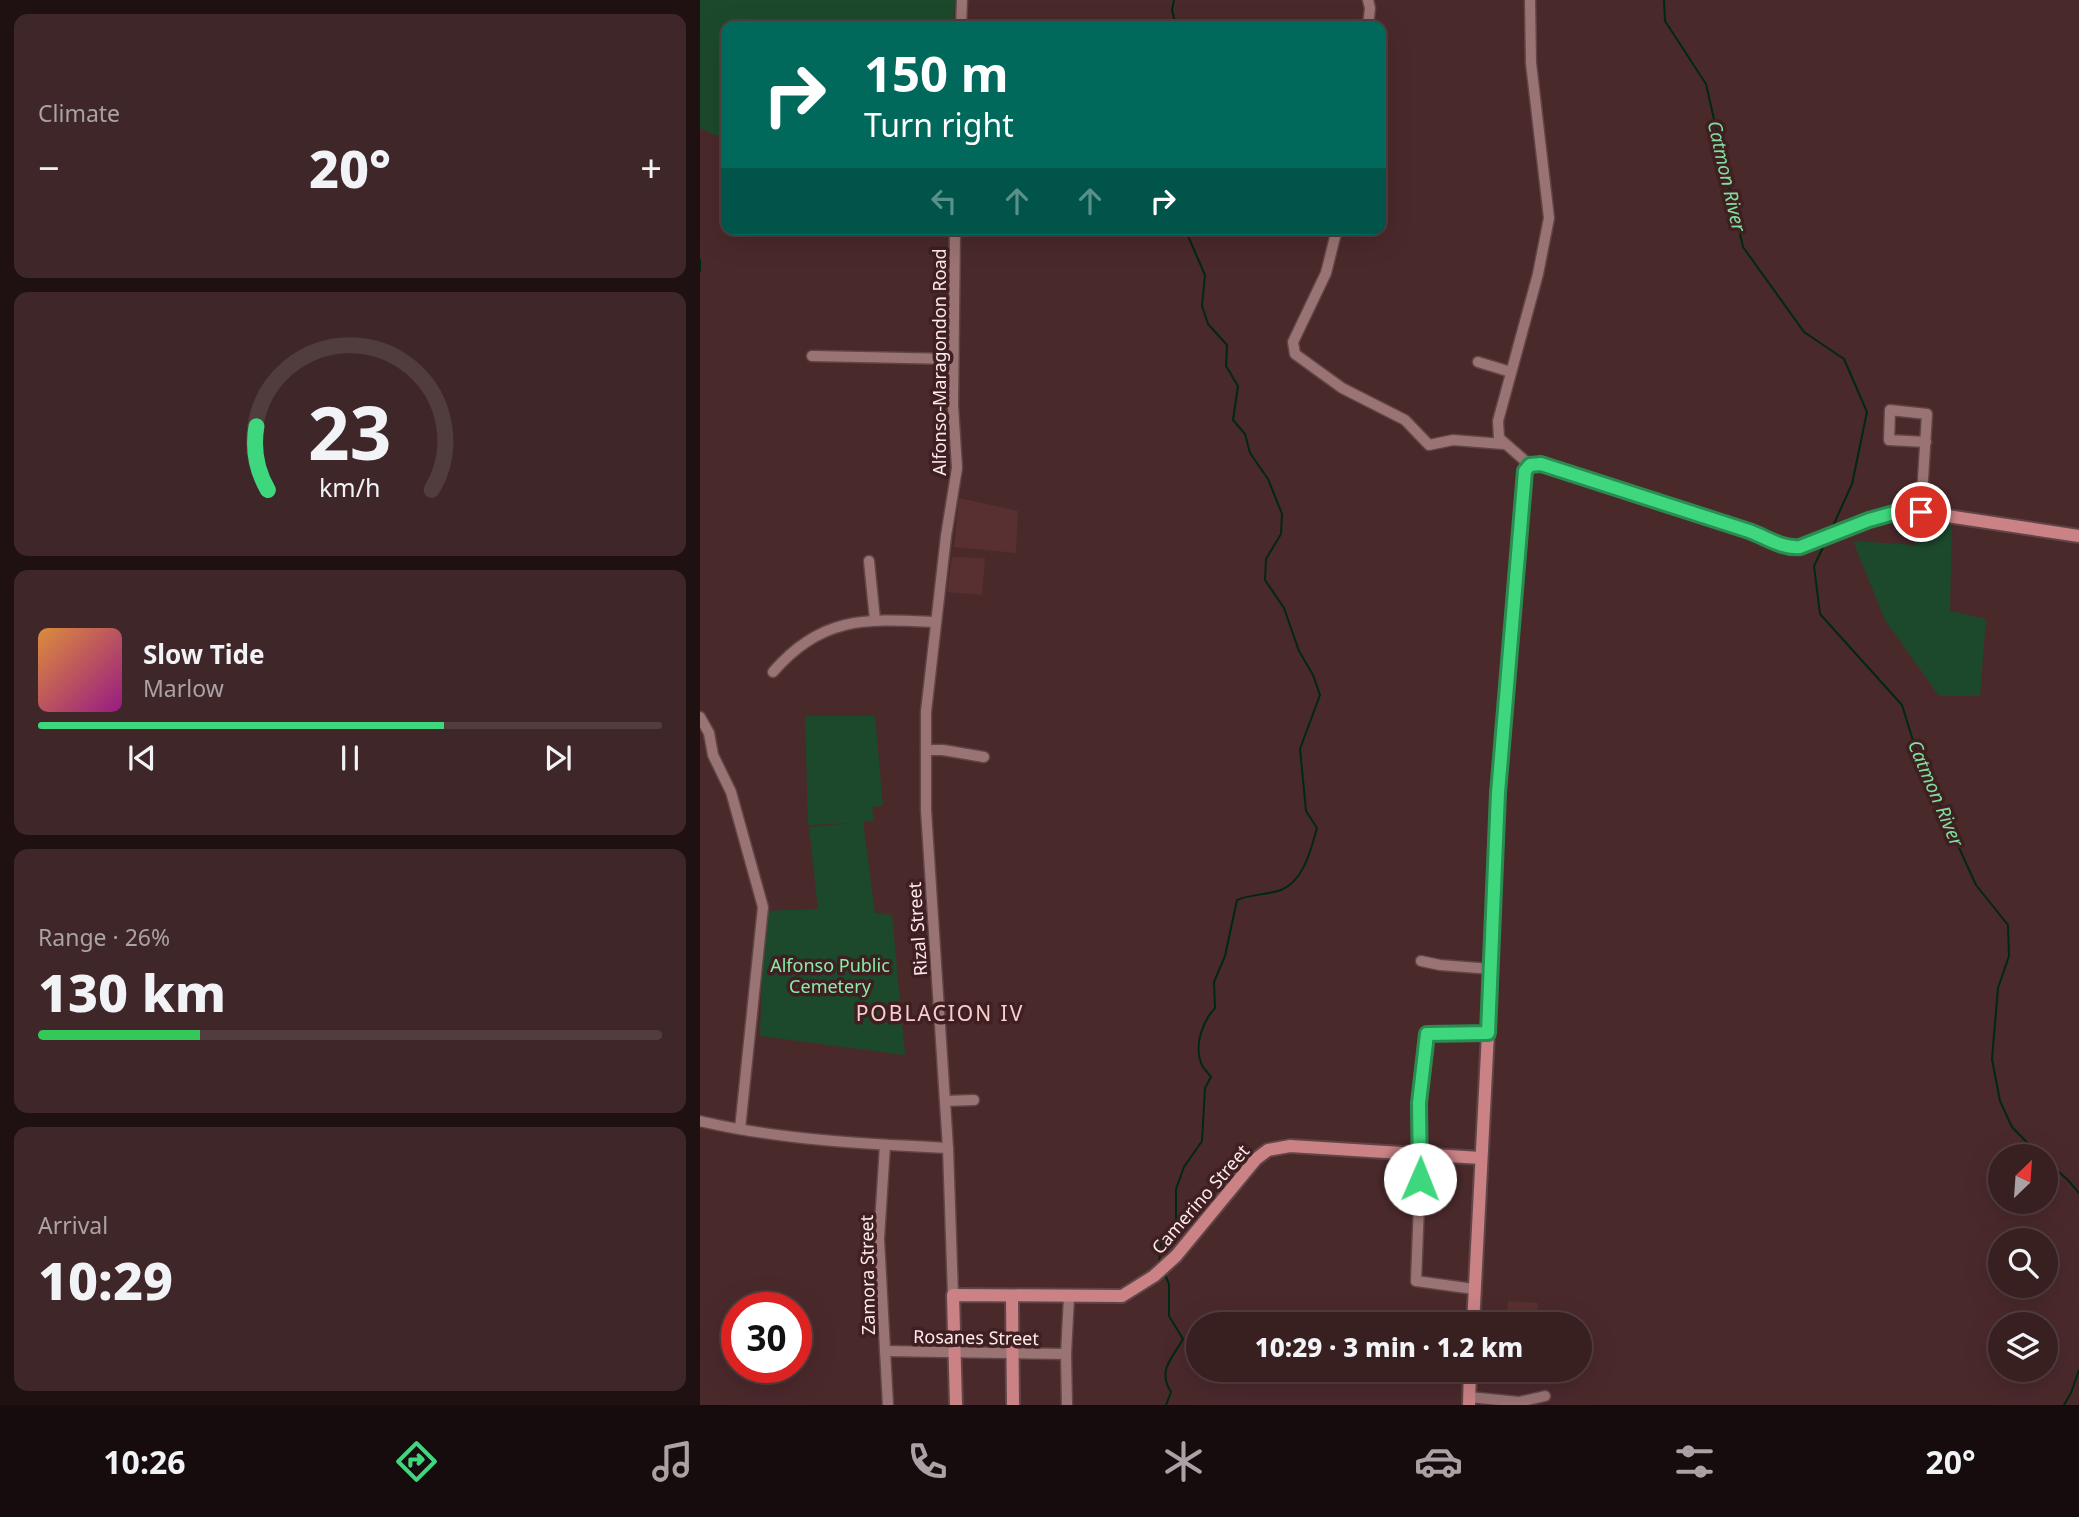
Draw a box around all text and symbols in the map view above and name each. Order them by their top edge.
text: 150 m [864,40,1009,106]
icon: right [749,49,840,140]
text: Climate [38,97,120,129]
text: Turn right [864,103,1014,146]
water label: Catmon River [1702,118,1753,235]
text: 20° [309,132,391,203]
text: − [38,141,60,193]
text: + [640,141,662,193]
icon: left [925,182,963,220]
icon: ahead [998,182,1036,220]
icon: ahead [1071,182,1109,220]
icon: right [1144,182,1182,220]
street label: Alfonso-Maragondon Road [927,248,951,476]
text: 23 [308,383,392,482]
text: km/h [319,470,381,504]
pin [1891,482,1951,542]
icon: arrive [1902,493,1940,531]
text: Slow Tide [143,636,265,672]
text: Marlow [143,672,224,704]
water label: Catmon River [1902,736,1971,852]
icon: previous [123,739,161,777]
icon: pause [331,739,369,777]
icon: next [539,739,577,777]
street label: Rizal Street [902,881,932,977]
text: Range · 26% [38,921,170,953]
park label: Alfonso Public Cemetery [770,953,890,998]
text: 130 km [38,956,226,1027]
district label: POBLACION IV [856,999,1024,1027]
street label: Camerino Street [1146,1139,1254,1259]
position arrow [1383,1142,1457,1216]
north arrow [1988,1144,2058,1214]
map controls [1988,1144,2058,1382]
text: Arrival [38,1209,108,1241]
street label: Zamora Street [854,1214,880,1335]
button: search [1988,1228,2058,1298]
text: 10:29 [38,1244,173,1315]
speed limit sign: 30 [721,1292,812,1383]
button: layers [1988,1312,2058,1382]
street label: Rosanes Street [913,1324,1040,1350]
text: 10:29 · 3 min · 1.2 km [1255,1329,1523,1365]
icon: directions [392,1437,441,1486]
icon: music [648,1437,697,1486]
icon: phone [903,1437,952,1486]
icon: climate [1159,1437,1208,1486]
icon: car [1414,1437,1463,1486]
icon: filters [1670,1437,1719,1486]
text: 10:26 [103,1440,186,1483]
text: 20° [1925,1440,1976,1483]

